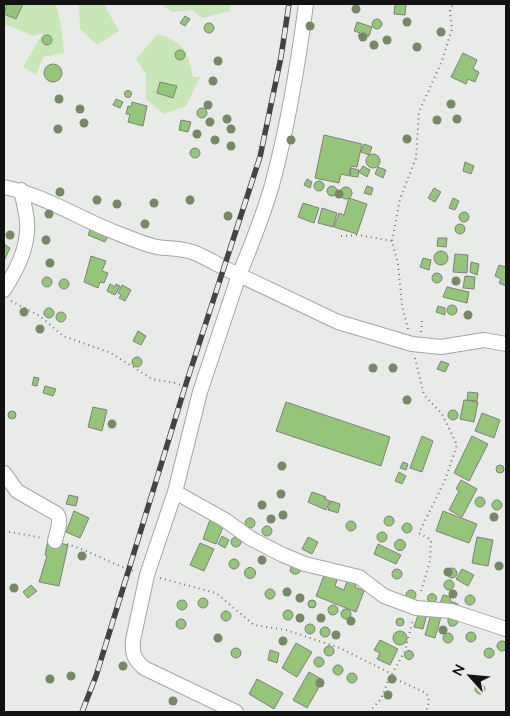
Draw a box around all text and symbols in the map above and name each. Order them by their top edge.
north arrow [445,651,495,701]
text: N [448,661,469,679]

